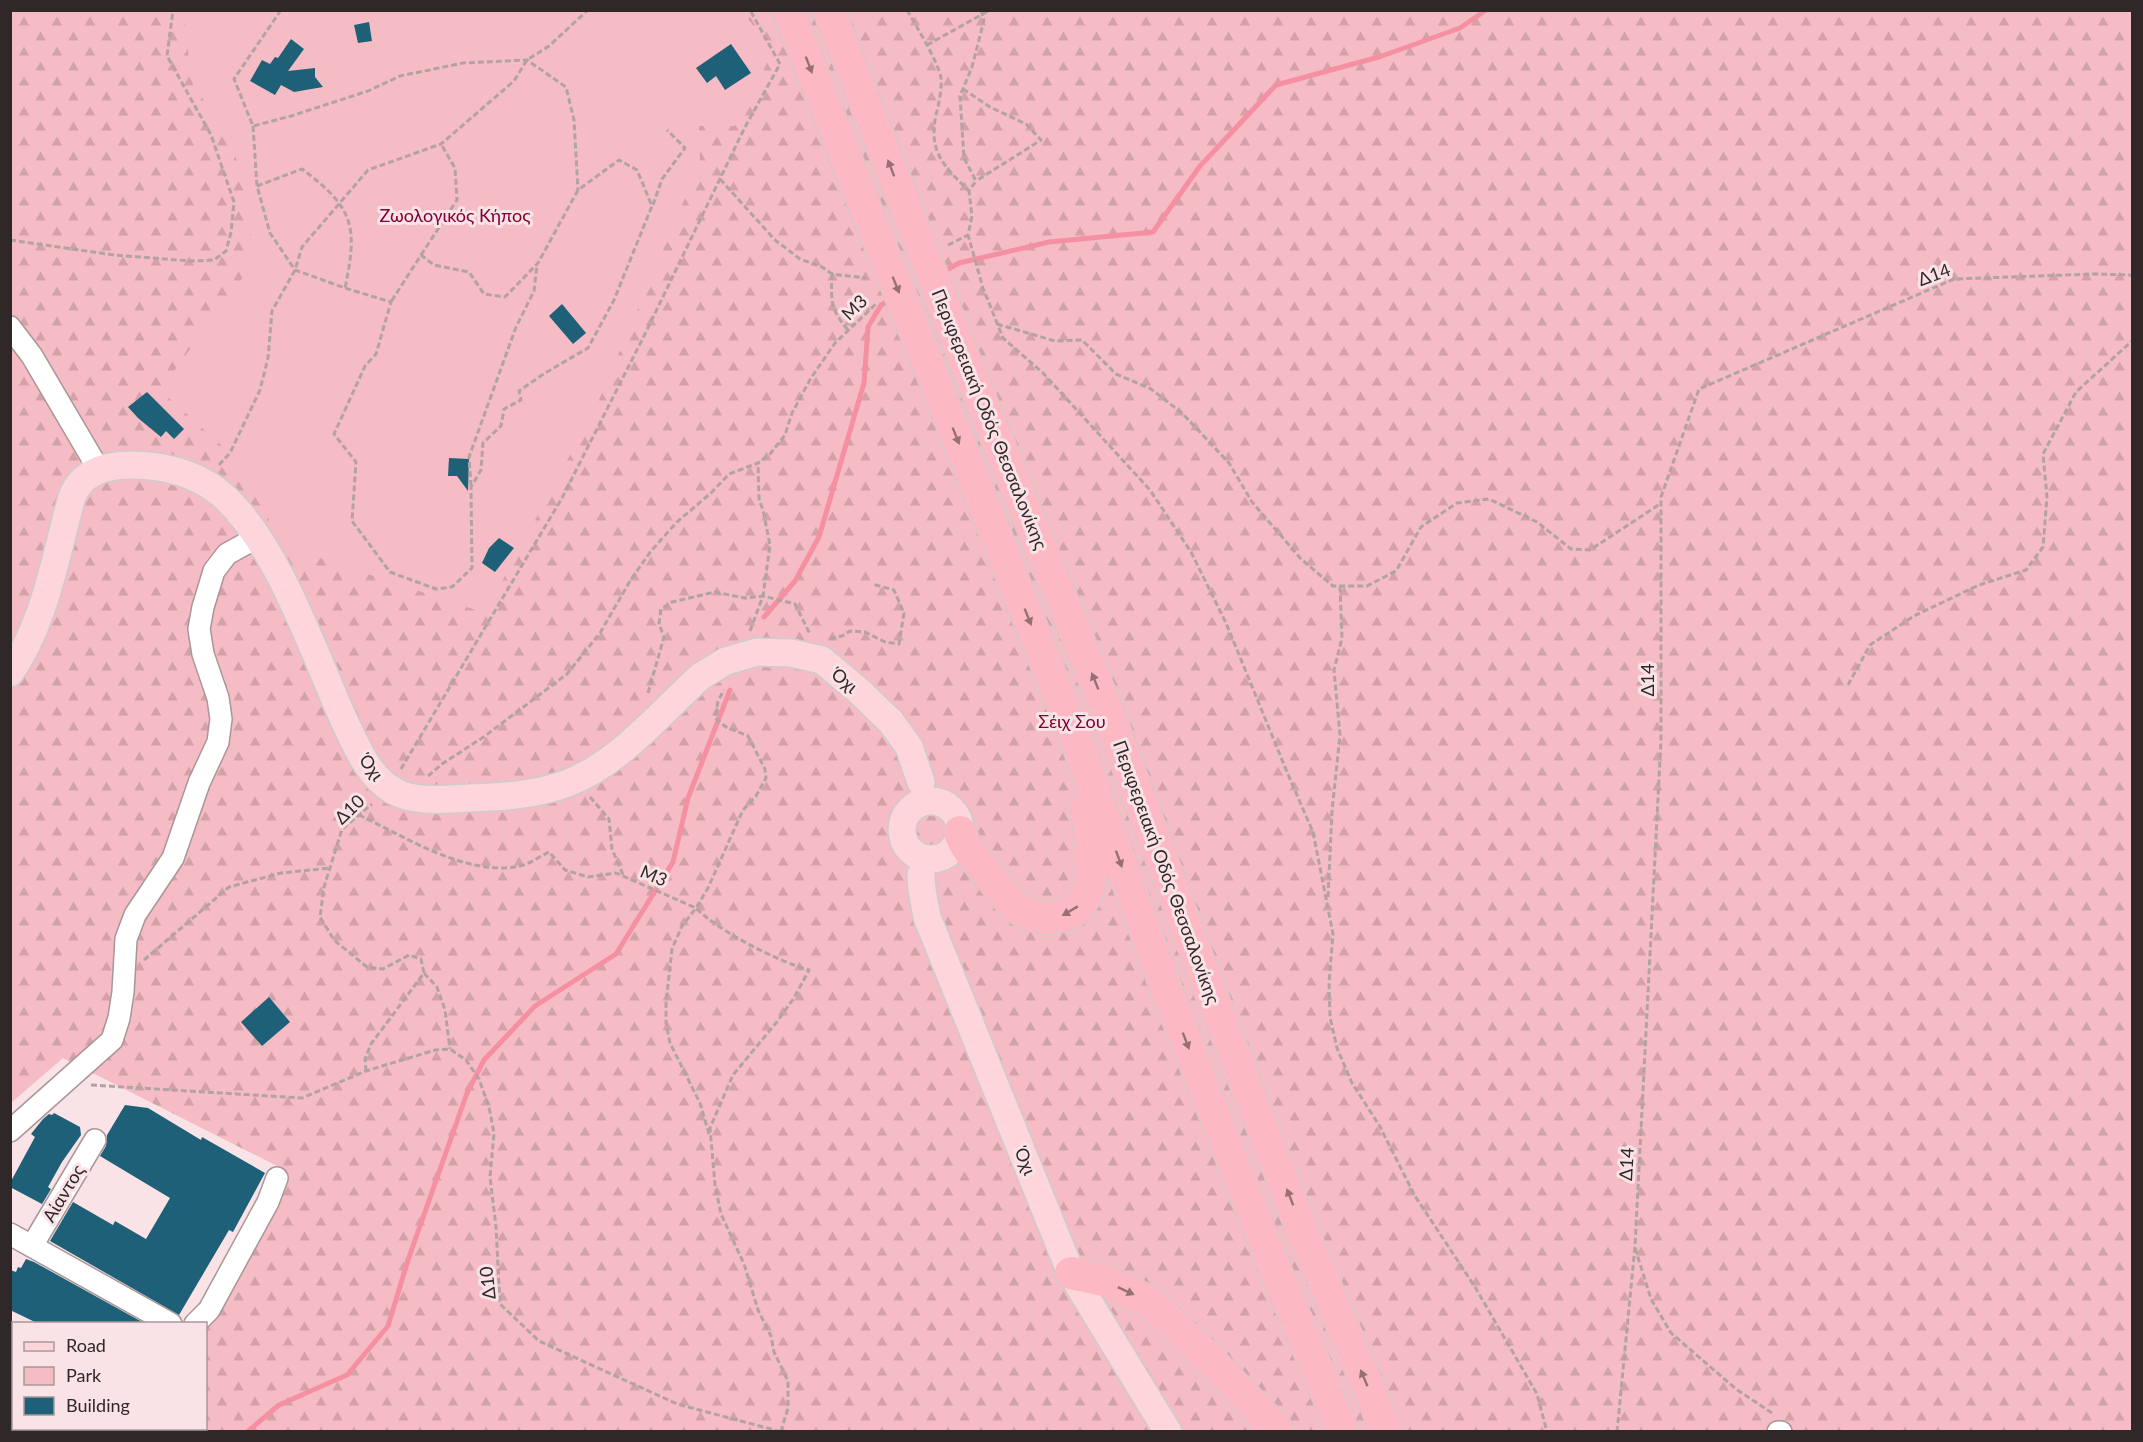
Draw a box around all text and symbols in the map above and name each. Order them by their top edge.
one-way arrow [805,56,814,74]
one-way arrow [886,159,896,177]
park label: Ζωολογικός Κήπος [379,204,531,226]
street label: Δ14 [1915,258,1953,290]
one-way arrow [891,276,901,294]
street label: Περιφερειακή Οδός Θεσσαλονίκης [928,286,1053,553]
street label: Μ3 [837,290,871,324]
one-way arrow [952,427,961,445]
one-way arrow [1023,609,1033,627]
street label: Όχι [826,661,863,697]
street label: Δ14 [1636,663,1658,697]
one-way arrow [1090,672,1099,690]
park label: Σέιχ Σου [1038,710,1106,732]
street label: Περιφερειακή Οδός Θεσσαλονίκης [1109,737,1225,1007]
street label: Όχι [354,748,389,785]
street label: Δ10 [329,790,369,828]
one-way arrow [1114,850,1124,868]
street label: Μ3 [637,860,671,890]
one-way arrow [1061,905,1078,916]
one-way arrow [1182,1033,1192,1051]
street label: Όχι [1010,1142,1041,1178]
street label: Δ14 [1614,1147,1638,1181]
street label: Αίαντος [37,1160,89,1226]
one-way arrow [1284,1188,1294,1206]
street label: Δ10 [474,1265,500,1301]
one-way arrow [1118,1287,1135,1296]
legend [12,1322,207,1430]
text: Road [66,1334,106,1356]
text: Park [66,1364,102,1386]
one-way arrow [1359,1368,1369,1386]
text: Building [66,1394,130,1416]

